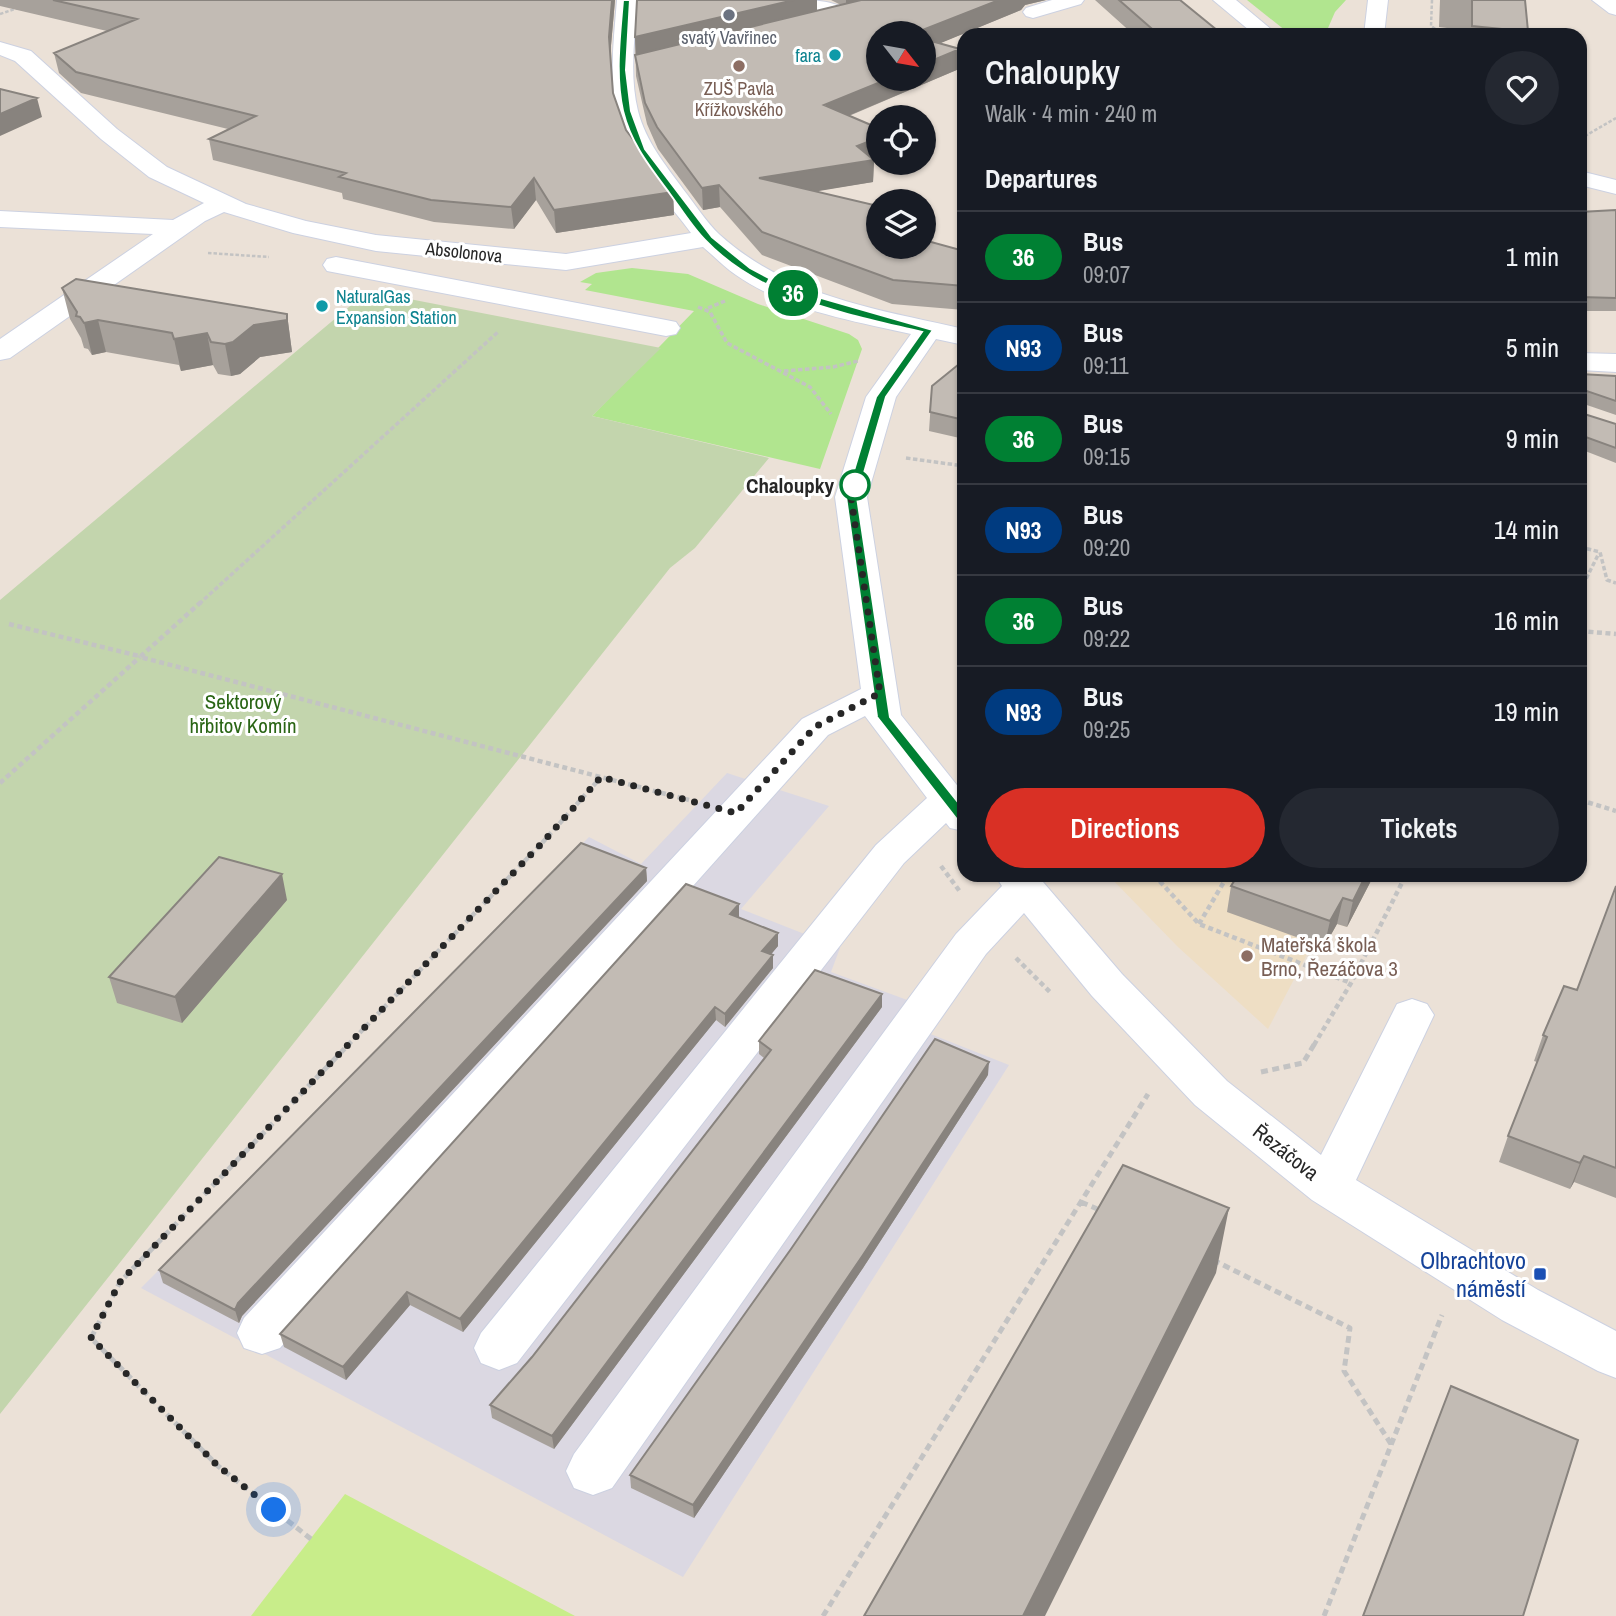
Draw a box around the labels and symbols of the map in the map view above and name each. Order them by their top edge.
marker: svatý Vavřinec [721,7,737,23]
north arrow [866,21,936,91]
place label: svatý Vavřinec [681,25,777,50]
place label: fara [796,43,821,68]
marker: fara [827,47,843,63]
marker: ZUŠ Pavla Křížkovského [731,58,747,74]
place label: ZUŠ Pavla Křížkovského [695,76,783,122]
street label: Absolonova [423,235,504,268]
line badge: 36 [762,270,824,316]
place label: NaturalGas Expansion Station [336,284,457,330]
marker: NaturalGas Expansion Station [314,298,330,314]
marker: Chaloupky [840,470,870,500]
place label: Chaloupky [746,471,834,500]
park label: Sektorový hřbitov Komín [189,687,297,740]
place label: Mateřská škola Brno, Řezáčova 3 [1261,930,1398,983]
marker: Mateřská škola Brno, Řezáčova 3 [1239,948,1255,964]
street label: Řezáčova [1247,1117,1325,1187]
place label: Olbrachtovo náměstí [1420,1244,1527,1304]
marker: Olbrachtovo náměstí [1532,1266,1548,1282]
your location [256,1492,291,1527]

